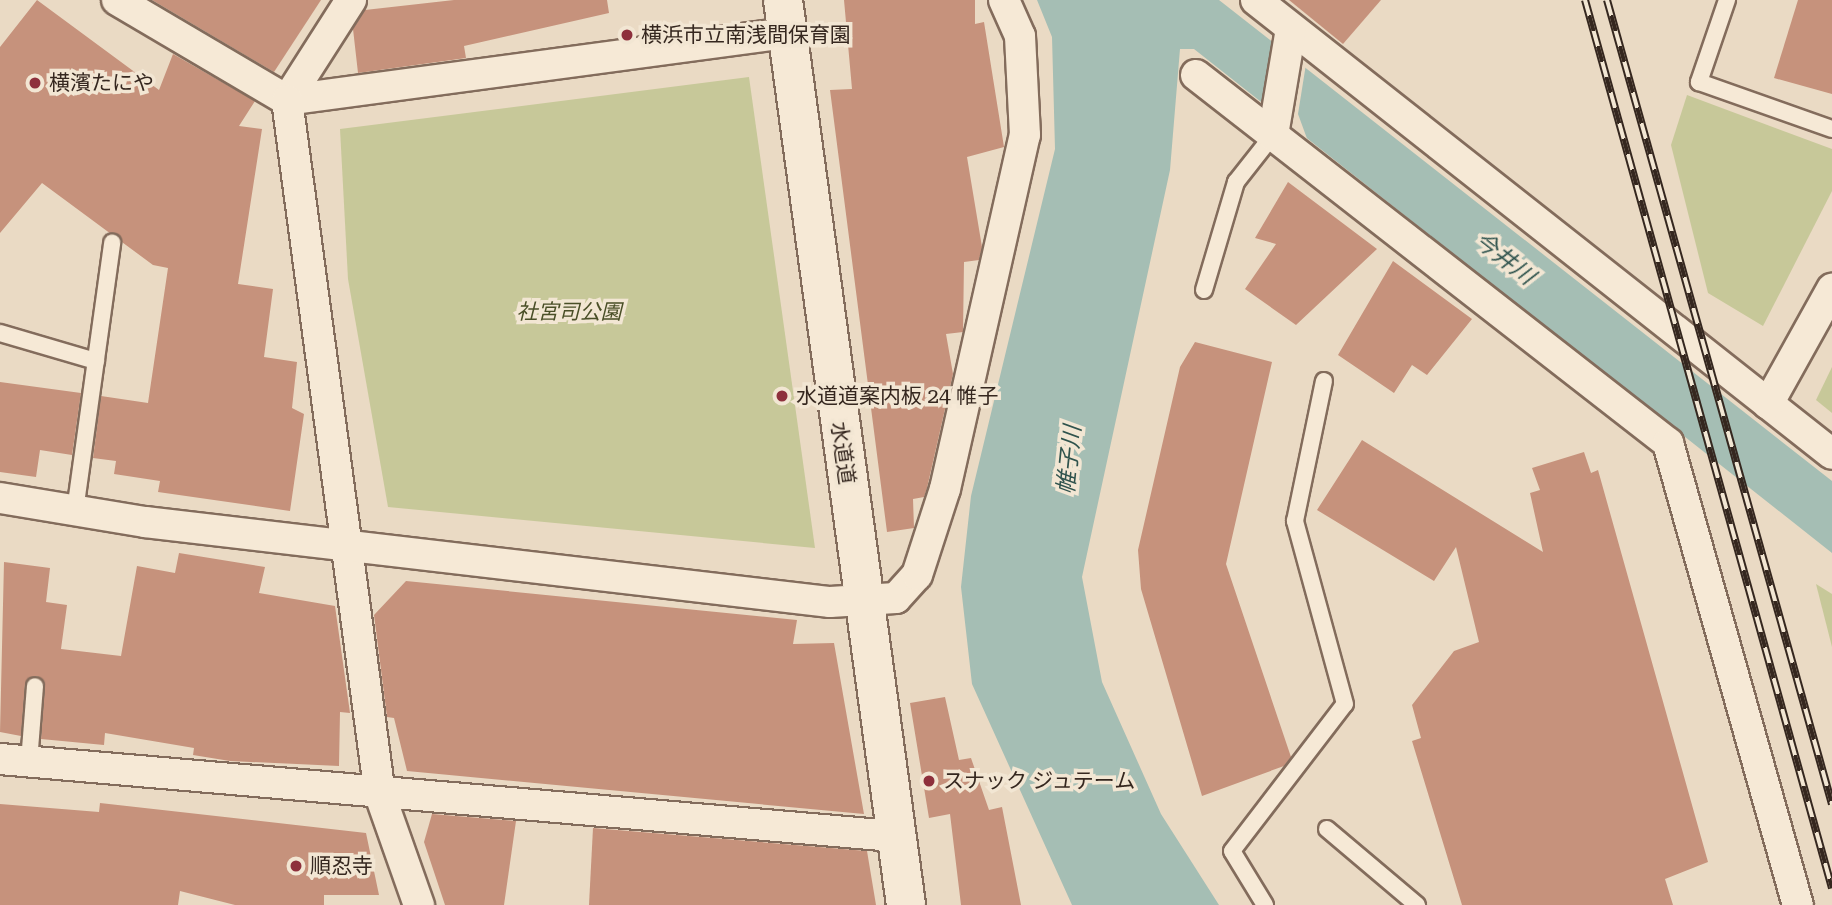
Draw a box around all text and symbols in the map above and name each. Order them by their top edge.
place label: 横浜市立南浅間保育園 [641,22,851,48]
marker: 横浜市立南浅間保育園 [619,27,635,43]
place label: 横濱たにや [49,70,154,96]
marker: 横濱たにや [27,75,43,91]
water label: 今井川 [1468,227,1540,291]
park label: 社宮司公園 [517,299,621,325]
place label: 水道道案内板 24 帷子 [796,383,998,409]
marker: 水道道案内板 24 帷子 [774,388,790,404]
street label: 水道道 [826,420,860,486]
water label: 帷子川 [1053,424,1087,496]
place label: スナック ジュテーム [943,768,1137,794]
marker: スナック ジュテーム [921,773,937,789]
place label: 順忍寺 [310,853,373,879]
marker: 順忍寺 [288,858,304,874]

